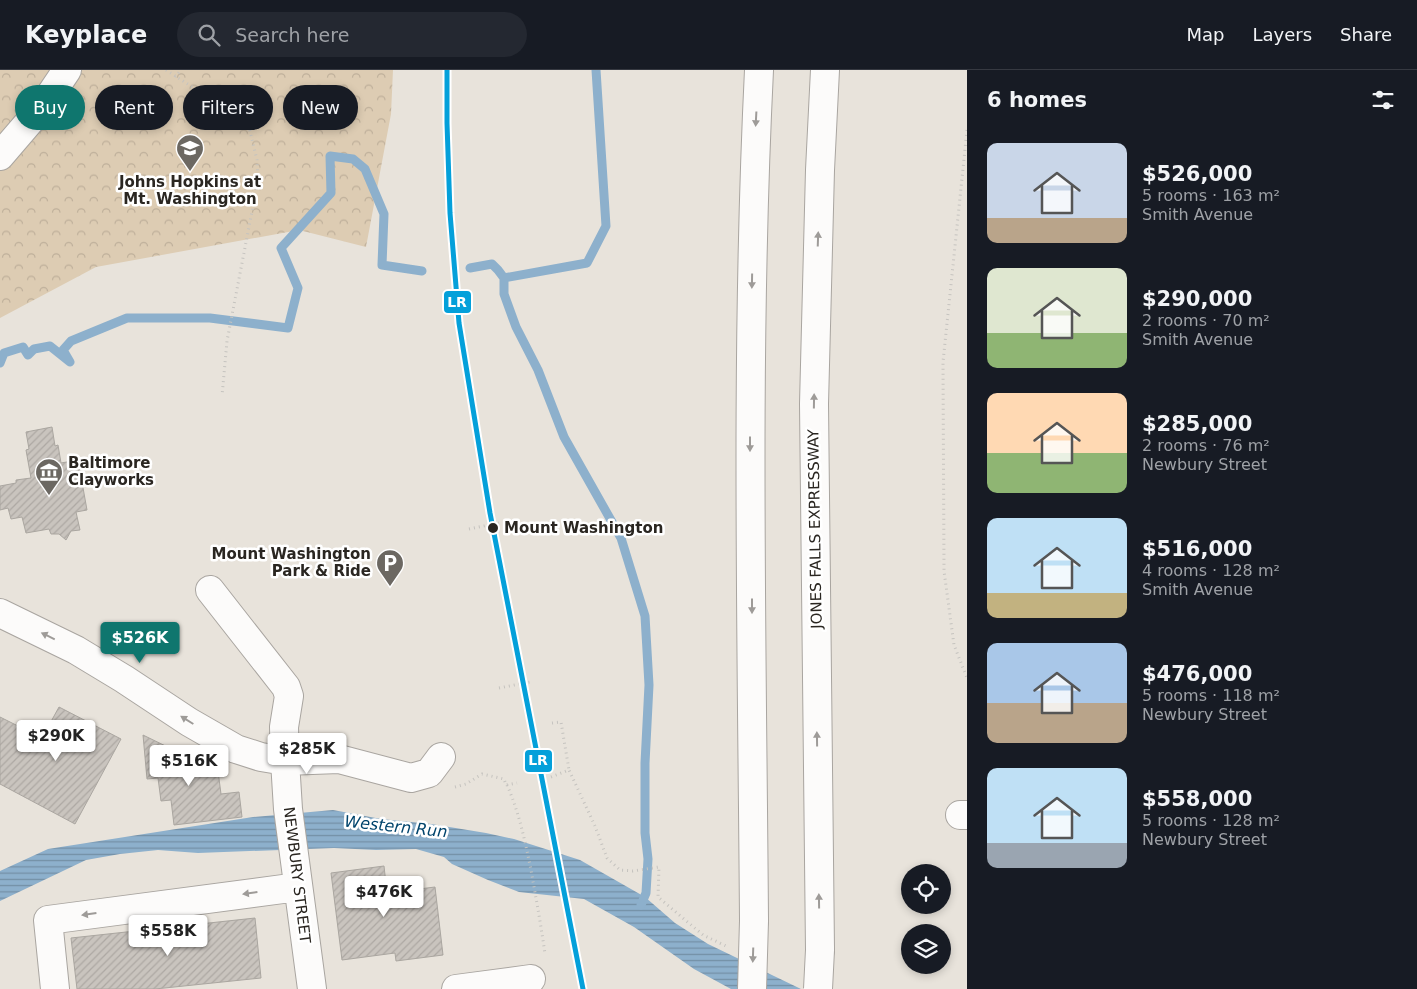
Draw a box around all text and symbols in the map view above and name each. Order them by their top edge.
search box [177,12,527,57]
text: Keyplace [25,21,147,49]
icon: search [195,21,223,49]
text: Search here [235,24,349,46]
text: Map [1186,24,1224,45]
text: Layers [1252,24,1312,45]
text: Share [1340,24,1392,45]
chip: Buy [15,85,85,130]
chip: Rent [95,85,173,130]
chip: Filters [183,85,273,130]
chip: New [283,85,358,130]
icon: filters [1369,86,1397,114]
text: 6 homes [987,88,1087,112]
one-way arrow [752,111,760,127]
school or university icon: Johns Hopkins at Mt. Washington [175,133,205,172]
text: $526,000 [1142,162,1252,186]
icon: home [1027,163,1087,223]
place label: Johns Hopkins at Mt. Washington [118,173,261,208]
text: 5 rooms · 163 m² [1142,186,1280,205]
text: Smith Avenue [1142,205,1253,224]
one-way arrow [815,231,823,247]
one-way arrow [748,273,756,289]
text: $290,000 [1142,287,1252,311]
icon: home [1027,288,1087,348]
line badge: LR [443,290,472,314]
text: LR [447,294,467,310]
text: 2 rooms · 70 m² [1142,311,1270,330]
text: Smith Avenue [1142,330,1253,349]
one-way arrow [810,393,818,409]
text: $285,000 [1142,412,1252,436]
icon: home [1027,413,1087,473]
street label: JONES FALLS EXPRESSWAY [804,428,826,630]
one-way arrow [746,436,754,452]
text: 2 rooms · 76 m² [1142,436,1270,455]
place label: Baltimore Clayworks [68,454,154,489]
text: Newbury Street [1142,455,1267,474]
museum icon: Baltimore Clayworks [34,457,64,496]
place label: Mount Washington [504,519,663,537]
marker: Mount Washington [486,521,500,535]
text: $516,000 [1142,537,1252,561]
icon: home [1027,538,1087,598]
place label: Mount Washington Park & Ride [212,545,371,580]
parking icon: Mount Washington Park & Ride [375,548,405,587]
text: 4 rooms · 128 m² [1142,561,1280,580]
text: Smith Avenue [1142,580,1253,599]
one-way arrow [748,598,756,614]
pin: $526K [105,622,175,664]
text: $526K [112,628,168,647]
one-way arrow [41,632,55,640]
text: $476,000 [1142,662,1252,686]
icon: home [1027,663,1087,723]
text: 5 rooms · 118 m² [1142,686,1280,705]
text: Newbury Street [1142,705,1267,724]
one-way arrow [180,715,193,725]
pin: $290K [21,720,91,762]
text: $290K [28,726,84,745]
one-way arrow [813,731,821,747]
pin: $285K [272,732,342,775]
text: $285K [279,739,335,758]
pin: $516K [154,744,224,787]
line badge: LR [524,749,553,773]
text: $516K [161,751,217,770]
text: LR [528,752,548,768]
text: $558,000 [1142,787,1252,811]
icon: home [1027,788,1087,848]
street label: NEWBURY STREET [280,806,314,945]
text: 5 rooms · 128 m² [1142,811,1280,830]
water label: Western Run [344,812,448,841]
text: Newbury Street [1142,830,1267,849]
map controls [901,864,951,974]
button: locate [901,864,951,914]
pin: $476K [349,876,419,918]
text: $476K [356,882,412,901]
one-way arrow [242,889,258,897]
one-way arrow [815,893,823,909]
one-way arrow [81,910,97,918]
pin: $558K [133,914,203,957]
text: $558K [140,921,196,940]
button: layers [901,924,951,974]
one-way arrow [749,947,757,963]

